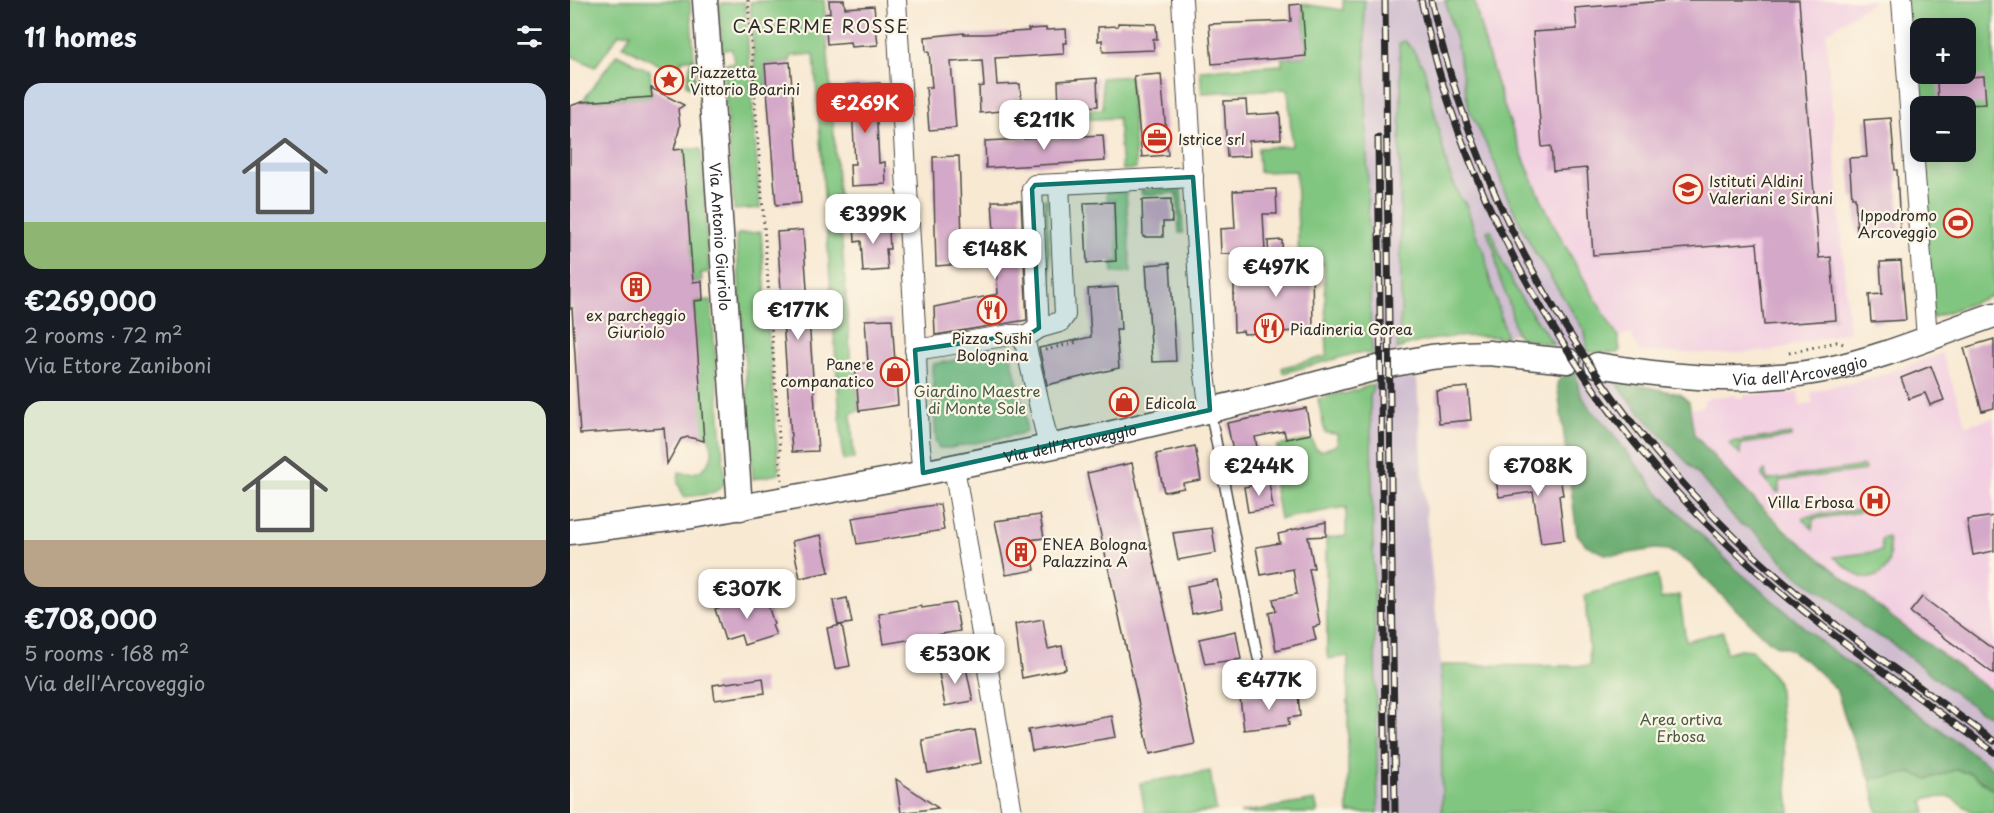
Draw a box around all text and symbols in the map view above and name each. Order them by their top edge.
district label: CASERME ROSSE [733,12,909,39]
text: 11 homes [24,17,137,56]
map controls [1910,18,1976,162]
button: + [1910,18,1976,84]
icon: filters [513,20,546,53]
place label: Piazzetta Vittorio Boarini [690,60,800,100]
place icon: Piazzetta Vittorio Boarini [653,64,685,96]
pin: €269K [823,83,907,134]
text: €269K [831,87,899,117]
button: − [1910,96,1976,162]
pin: €211K [1002,100,1086,151]
text: €211K [1013,104,1075,134]
icon: home [231,122,339,230]
office icon: Istrice srl [1141,122,1173,154]
place label: Istrice srl [1178,127,1245,150]
street label: Via Antonio Giuriolo [705,161,738,311]
place label: Istituti Aldini Valeriani e Sirani [1709,169,1833,209]
school or university icon: Istituti Aldini Valeriani e Sirani [1672,173,1704,205]
pin: €399K [831,194,915,245]
text: €399K [839,198,907,228]
place label: Ippodromo Arcoveggio [1858,203,1937,243]
sports icon: Ippodromo Arcoveggio [1942,207,1974,239]
pin: €148K [953,229,1037,280]
text: €148K [962,233,1028,263]
pin: €497K [1234,247,1318,298]
text: €497K [1242,251,1310,281]
building icon: ex parcheggio Giuriolo [620,271,652,303]
text: €269,000 [24,281,157,320]
pin: €177K [756,290,840,341]
text: €177K [767,294,829,324]
restaurant icon: Pizza Sushi Bolognina [976,294,1008,326]
place label: ex parcheggio Giuriolo [586,303,686,343]
restaurant icon: Piadineria Gorea [1253,312,1285,344]
place label: Piadineria Gorea [1290,317,1413,340]
text: 2 rooms · 72 m² [24,320,183,350]
place label: Pizza Sushi Bolognina [952,326,1032,366]
street label: Via dell'Arcoveggio [1732,348,1870,390]
text: Via Ettore Zaniboni [24,350,212,380]
place label: Pane e companatico [780,352,874,392]
shop icon: Pane e companatico [879,356,911,388]
park label: Giardino Maestre di Monte Sole [914,379,1041,419]
shop icon: Edicola [1108,386,1140,418]
place label: Edicola [1145,391,1197,414]
street label: Via dell'Arcoveggio [1001,416,1139,468]
icon: home [231,440,339,548]
pin: €244K [1217,446,1301,497]
pin: €708K [1496,446,1580,497]
text: €244K [1224,450,1294,480]
text: €708K [1503,450,1573,480]
hospital icon: Villa Erbosa [1859,485,1891,517]
place label: Villa Erbosa [1768,490,1855,513]
place label: ENEA Bologna Palazzina A [1042,532,1148,572]
building icon: ENEA Bologna Palazzina A [1005,536,1037,568]
pin: €307K [705,569,789,620]
text: €307K [712,573,782,603]
text: €708,000 [24,599,157,638]
pin: €530K [913,634,997,685]
text: 5 rooms · 168 m² [24,638,189,668]
text: €530K [919,638,991,668]
pin: €477K [1227,660,1311,711]
text: €477K [1236,664,1302,694]
text: Via dell'Arcoveggio [24,668,205,698]
park label: Area ortiva Erbosa [1640,707,1723,747]

